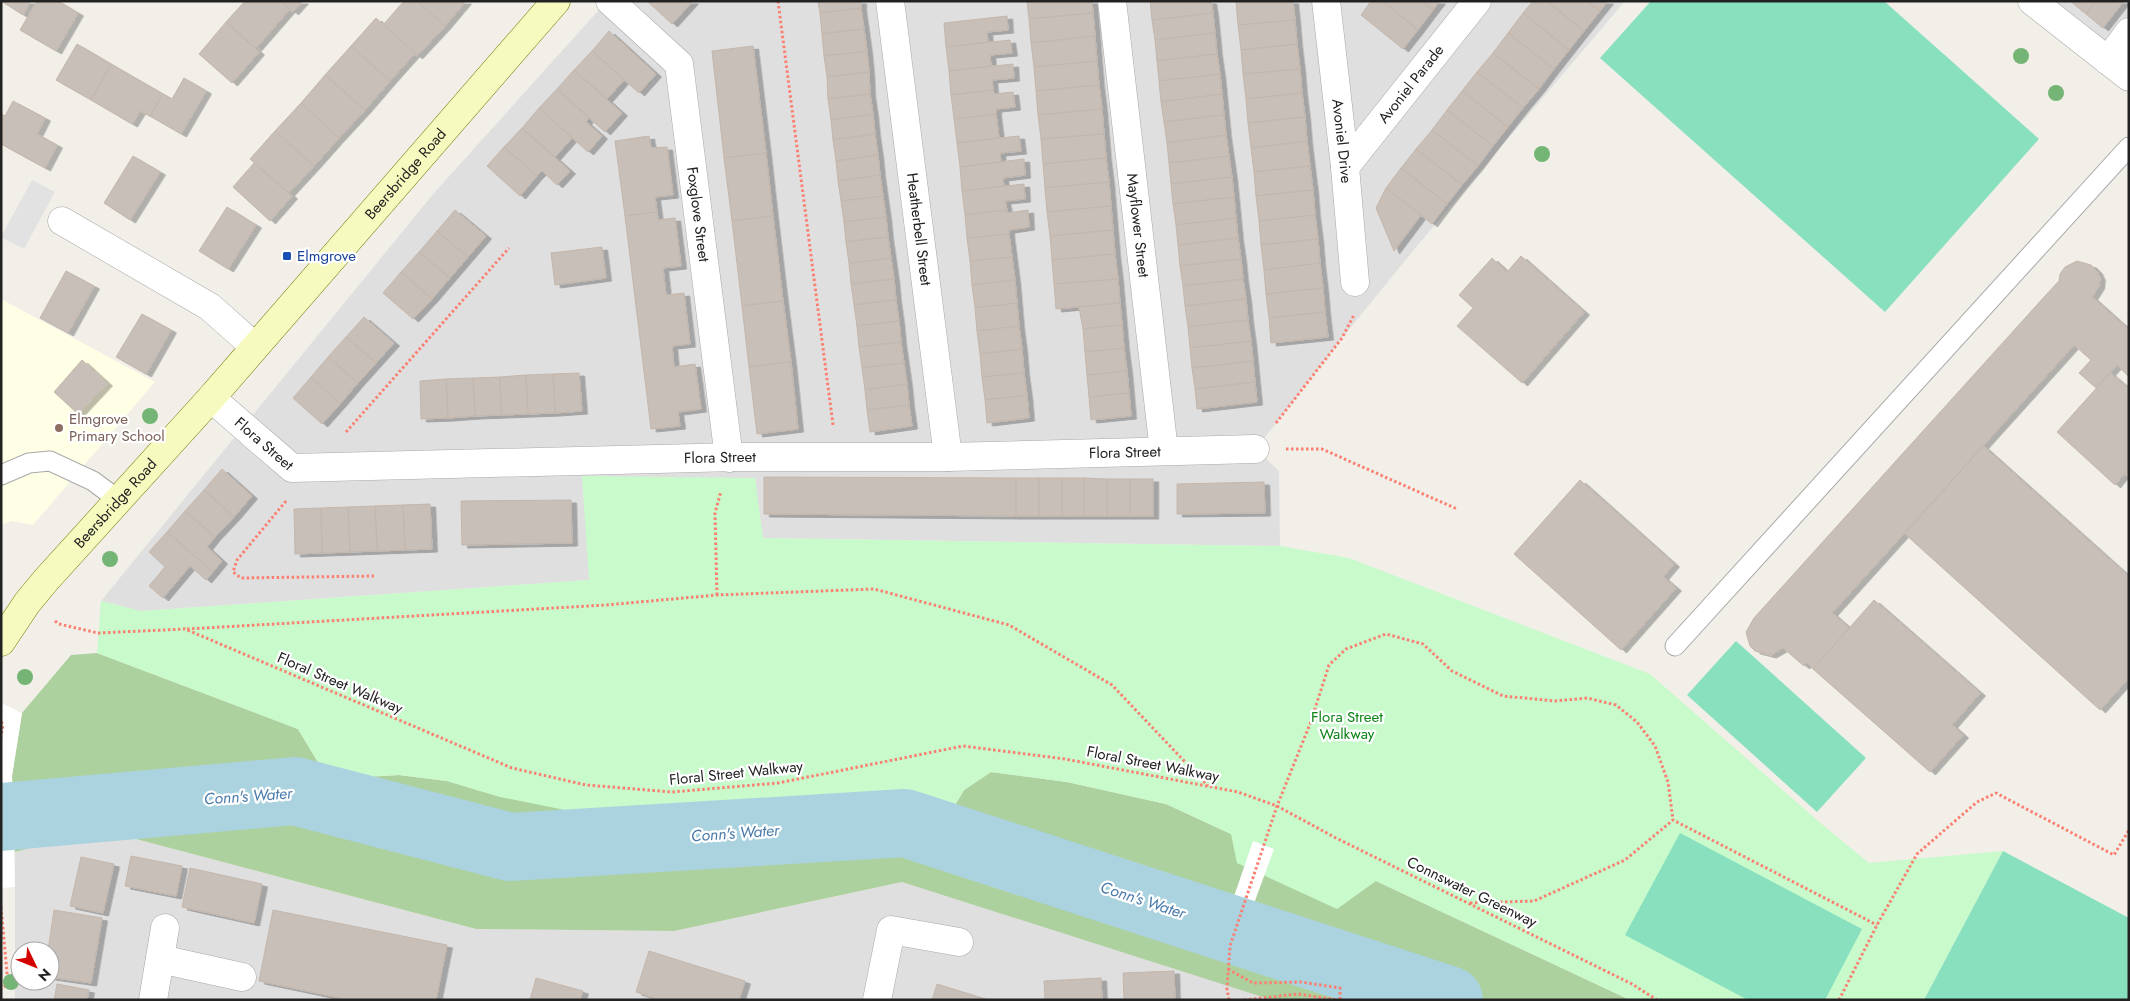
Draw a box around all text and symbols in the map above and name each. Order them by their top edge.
street label: Avoniel Parade [1373,40,1449,128]
street label: Avoniel Drive [1326,98,1357,184]
street label: Beersbridge Road [360,124,451,225]
street label: Foxglove Street [681,166,715,264]
street label: Heatherbell Street [901,171,937,287]
street label: Mayflower Street [1121,172,1155,279]
place label: Elmgrove [297,245,356,267]
marker: Elmgrove [281,250,293,262]
place label: Elmgrove Primary School [69,408,165,447]
street label: Flora Street [230,412,299,476]
marker: Elmgrove Primary School [53,422,65,434]
street label: Flora Street [1089,440,1161,464]
street label: Flora Street [684,446,756,469]
street label: Beersbridge Road [69,454,162,553]
street label: Floral Street Walkway [274,647,407,720]
park label: Flora Street Walkway [1311,706,1383,745]
street label: Floral Street Walkway [1085,740,1222,788]
street label: Floral Street Walkway [668,755,804,791]
water label: Conn's Water [203,781,295,811]
water label: Conn's Water [690,818,782,848]
street label: Connswater Greenway [1403,851,1541,933]
water label: Conn's Water [1097,875,1190,925]
north arrow [10,941,60,991]
text: N [33,964,56,986]

